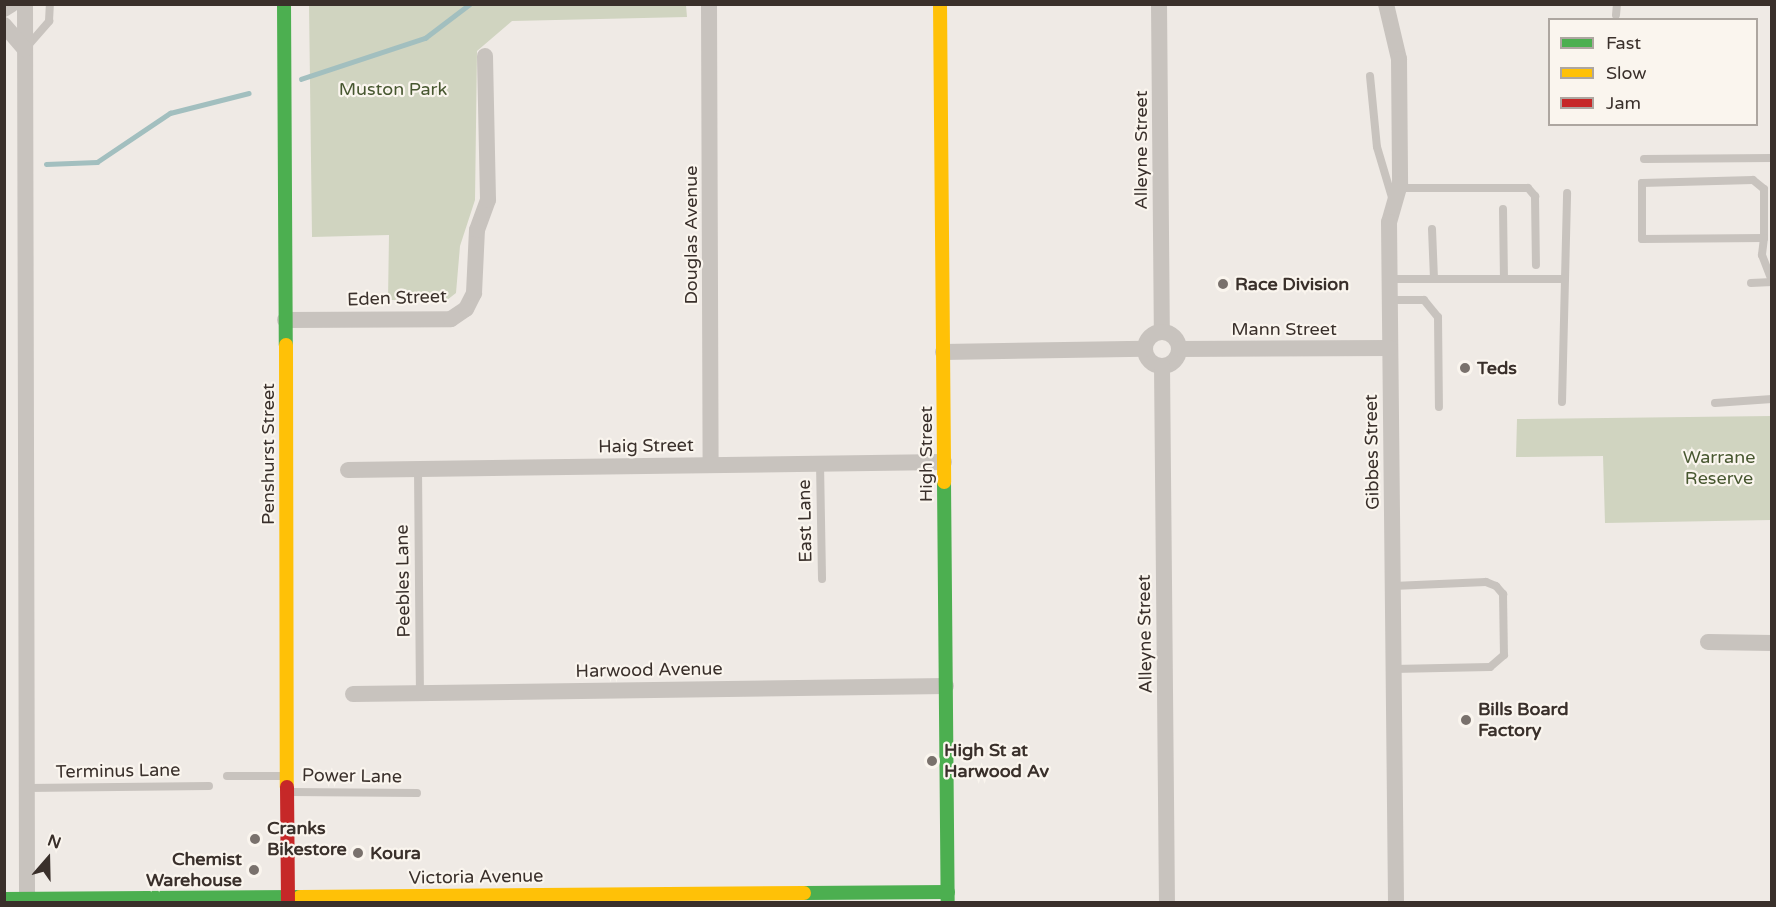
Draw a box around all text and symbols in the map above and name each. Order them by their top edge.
legend [1548,18,1758,126]
text: Fast [1606,32,1641,54]
text: Slow [1606,62,1647,84]
park label: Muston Park [339,78,447,100]
street label: Alleyne Street [1130,90,1152,210]
text: Jam [1606,92,1641,114]
street label: Douglas Avenue [680,166,702,304]
place label: Race Division [1235,273,1349,295]
marker: Race Division [1216,277,1230,291]
street label: Eden Street [347,285,447,311]
street label: Mann Street [1231,318,1337,340]
place label: Teds [1477,357,1517,379]
marker: Teds [1458,361,1472,375]
street label: Penshurst Street [257,383,279,525]
street label: Gibbes Street [1360,394,1384,510]
street label: High Street [915,406,937,502]
street label: Haig Street [598,434,694,458]
park label: Warrane Reserve [1683,447,1755,490]
street label: East Lane [793,479,817,563]
street label: Peebles Lane [391,524,415,638]
street label: Alleyne Street [1133,574,1157,694]
street label: Harwood Avenue [575,658,723,682]
place label: Bills Board Factory [1478,699,1569,742]
marker: Bills Board Factory [1459,713,1473,727]
place label: High St at Harwood Av [944,740,1049,783]
marker: High St at Harwood Av [925,754,939,768]
street label: Terminus Lane [55,759,181,783]
street label: Power Lane [302,764,402,788]
place label: Cranks Bikestore [267,818,347,860]
north arrow [18,829,78,889]
text: N [45,830,64,854]
marker: Cranks Bikestore [248,832,262,846]
place label: Koura [370,842,421,864]
marker: Koura [351,846,365,860]
place label: Chemist Warehouse [146,849,242,892]
marker: Chemist Warehouse [247,863,261,877]
street label: Victoria Avenue [408,865,544,889]

